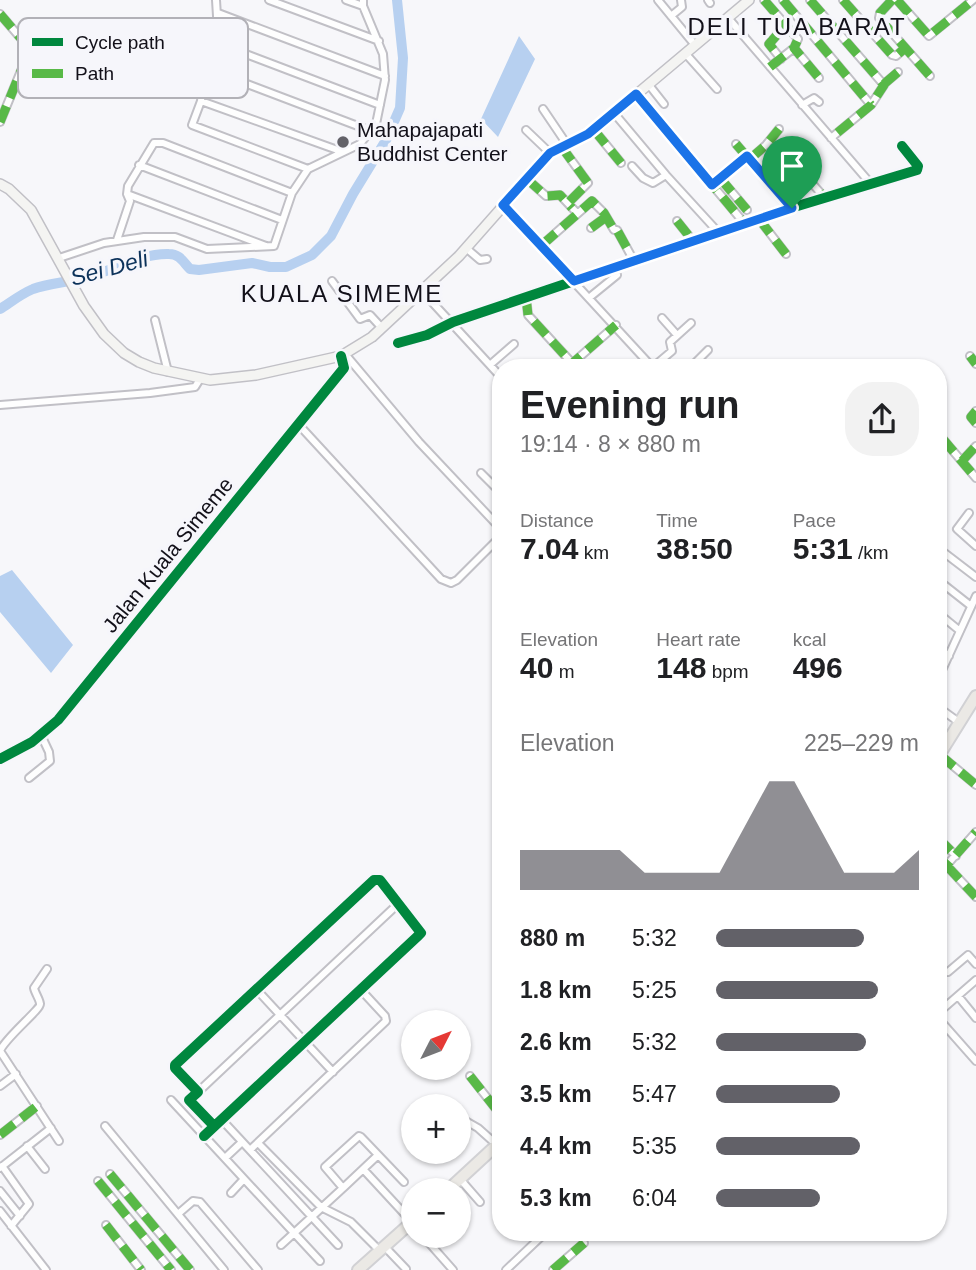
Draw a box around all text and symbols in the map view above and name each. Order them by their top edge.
district label: DELI TUA BARAT [687,13,907,40]
legend [18,18,248,98]
text: Cycle path [75,32,165,53]
text: Path [75,63,114,84]
place label: Mahapajapati Buddhist Center [357,118,508,165]
marker: Mahapajapati Buddhist Center [335,134,351,150]
pin [762,136,822,208]
icon: arrive [773,147,811,185]
water label: Sei Deli [67,245,151,291]
district label: KUALA SIMEME [241,280,443,307]
button: share [845,382,919,456]
text: Evening run [520,384,740,426]
text: 19:14 · 8 × 880 m [520,431,701,457]
street label: Jalan Kuala Simeme [98,473,237,637]
text: Distance [520,510,594,531]
text: Time [656,510,698,531]
text: Pace [793,510,836,531]
text: 7.04 [520,532,578,565]
text: 38:50 [656,532,733,565]
text: 5:31 [793,532,853,565]
text: km [578,542,609,563]
text: /km [853,542,889,563]
text: Elevation [520,629,598,650]
text: Heart rate [656,629,741,650]
text: kcal [793,629,826,650]
text: 40 [520,651,553,684]
text: 148 [656,651,706,684]
text: 496 [793,651,843,684]
text: m [553,661,574,682]
text: bpm [706,661,749,682]
text: Elevation [520,730,615,756]
text: 225–229 m [804,730,919,756]
text: 880 m [520,925,585,951]
text: 5:32 [632,925,677,951]
text: 1.8 km [520,977,592,1003]
text: 5:25 [632,977,677,1003]
north arrow [401,1010,471,1080]
map controls [401,1010,471,1248]
text: 2.6 km [520,1029,592,1055]
text: 5:32 [632,1029,677,1055]
text: 3.5 km [520,1081,592,1107]
text: 5:47 [632,1081,677,1107]
button: + [401,1094,471,1164]
text: 4.4 km [520,1133,592,1159]
text: 5:35 [632,1133,677,1159]
button: − [401,1178,471,1248]
text: 5.3 km [520,1185,592,1211]
text: 6:04 [632,1185,677,1211]

